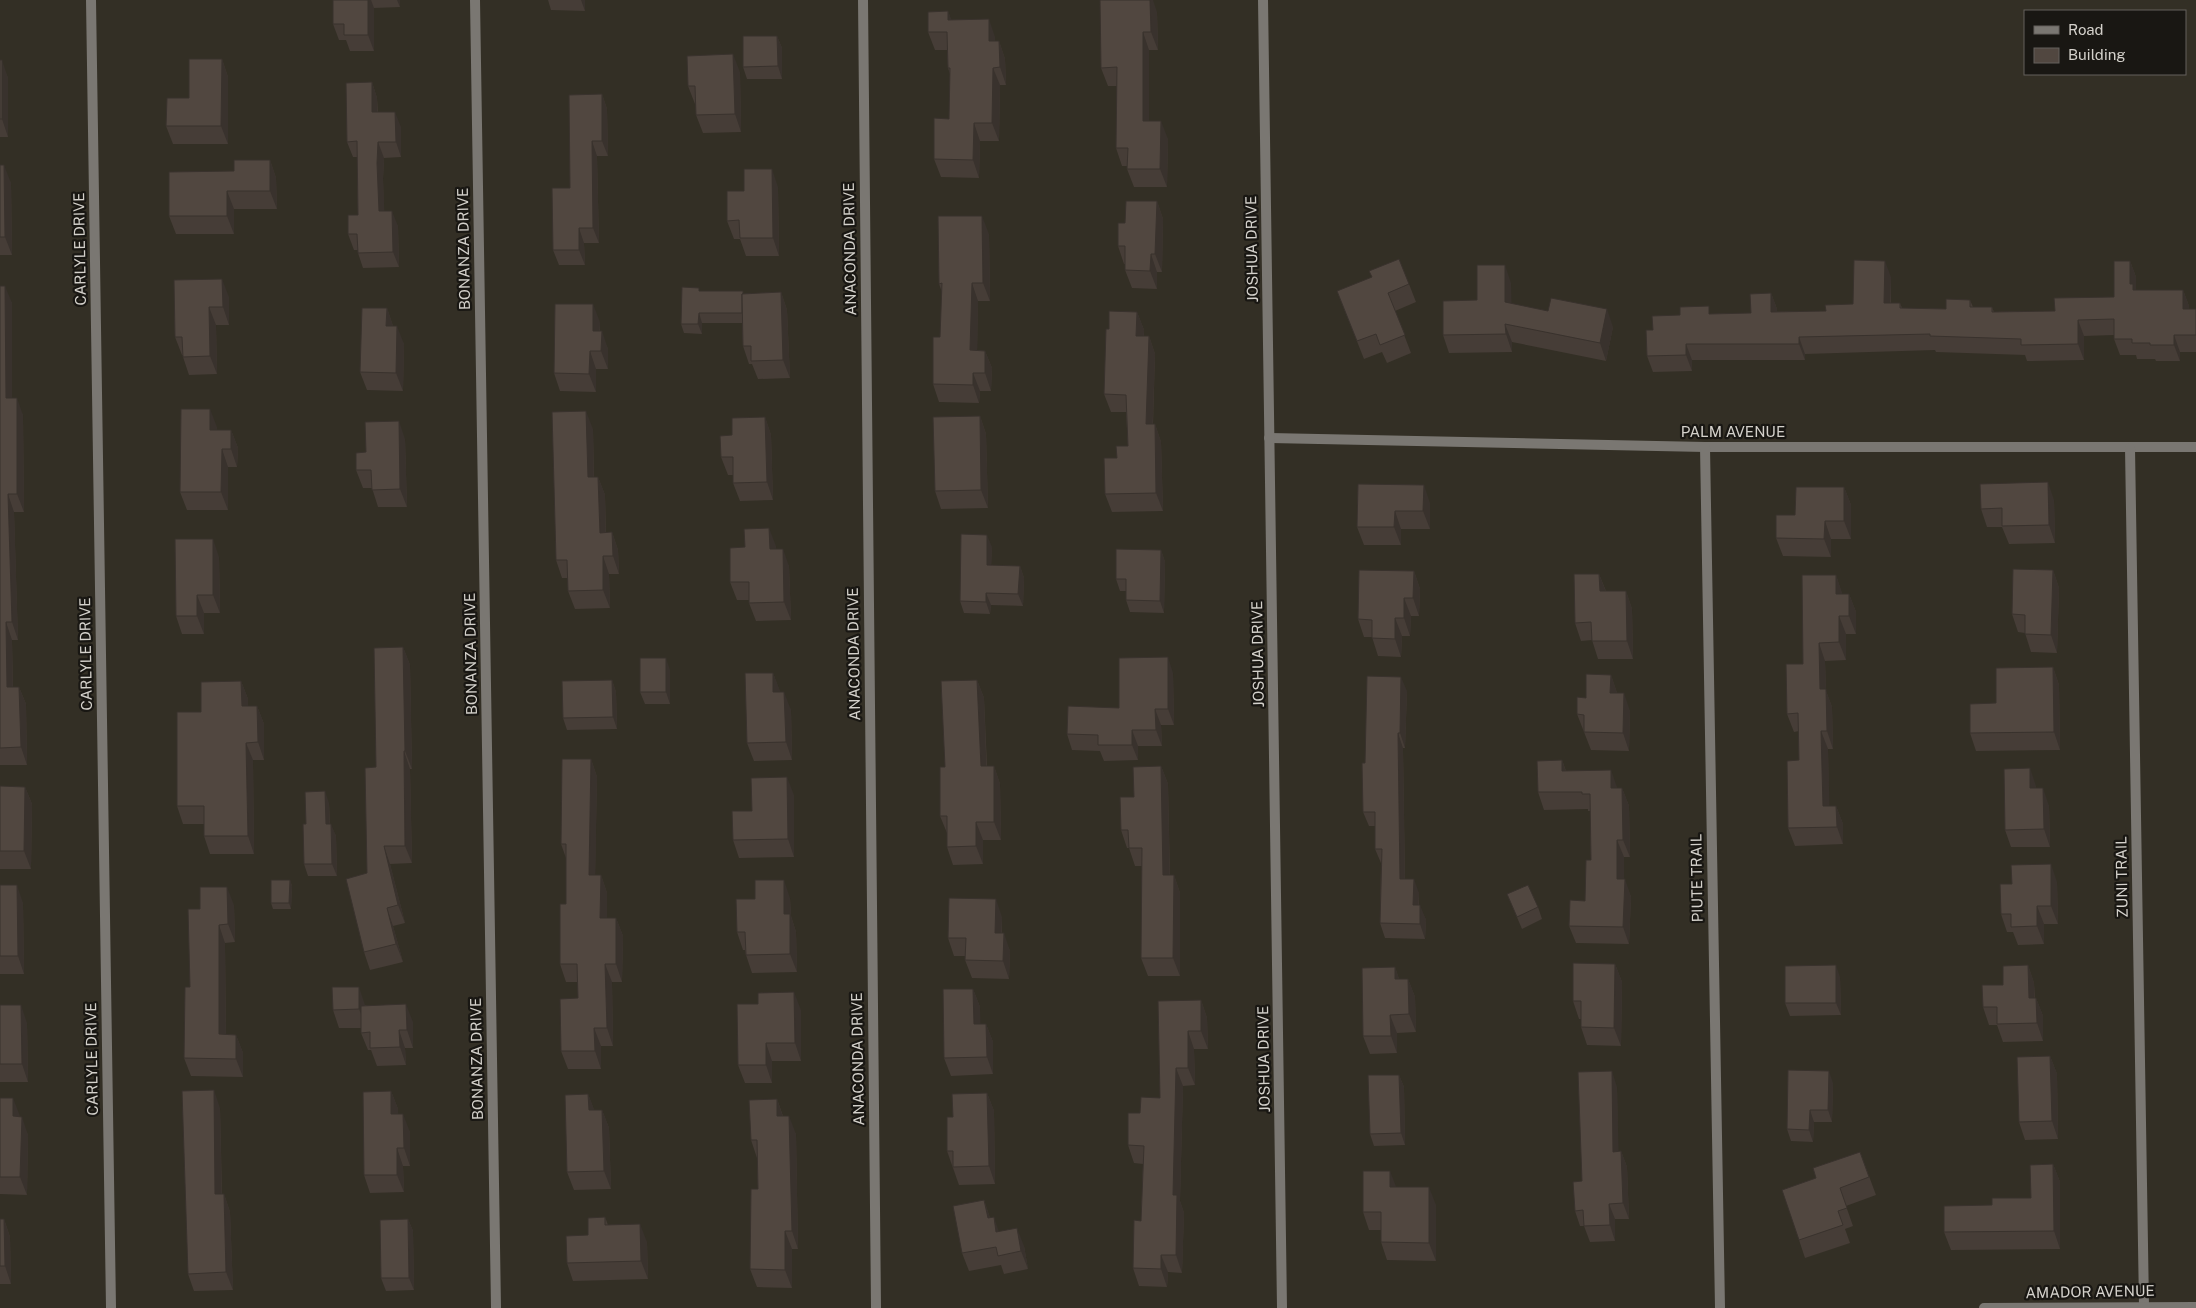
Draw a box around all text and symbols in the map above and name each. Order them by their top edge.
legend [2024,10,2186,75]
text: Road [2068,21,2104,38]
text: Building [2068,46,2126,63]
street label: ANACONDA DRIVE [840,182,859,316]
street label: BONANZA DRIVE [454,188,473,310]
street label: CARLYLE DRIVE [70,192,89,306]
street label: JOSHUA DRIVE [1242,196,1261,302]
street label: PALM AVENUE [1681,423,1785,440]
street label: ANACONDA DRIVE [844,587,863,721]
street label: BONANZA DRIVE [461,593,480,715]
street label: CARLYLE DRIVE [76,597,95,711]
street label: JOSHUA DRIVE [1248,601,1267,707]
street label: PIUTE TRAIL [1687,833,1706,923]
street label: ZUNI TRAIL [2112,836,2131,918]
street label: ANACONDA DRIVE [848,992,867,1126]
street label: BONANZA DRIVE [467,998,486,1120]
street label: CARLYLE DRIVE [82,1002,101,1116]
street label: JOSHUA DRIVE [1254,1006,1273,1112]
street label: AMADOR AVENUE [2025,1282,2155,1301]

